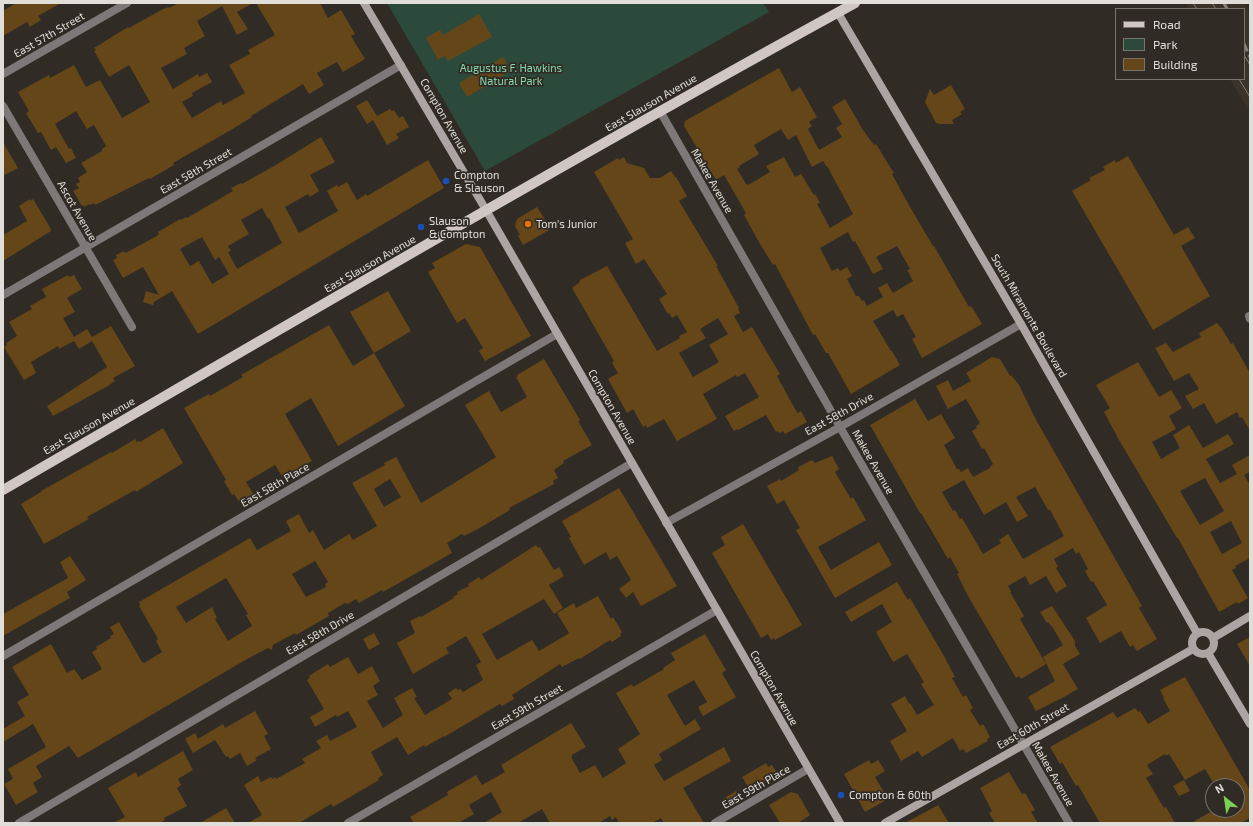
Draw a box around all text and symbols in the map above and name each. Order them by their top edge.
legend [1115,8,1245,80]
street label: East 57th Street [11,9,87,61]
text: Road [1153,17,1181,31]
text: Park [1153,37,1178,51]
text: Building [1153,57,1197,71]
park label: Augustus F. Hawkins Natural Park [460,61,562,87]
street label: East Slauson Avenue [603,71,699,135]
street label: Compton Avenue [417,76,471,156]
street label: East 58th Street [158,145,234,197]
street label: Makee Avenue [688,146,736,216]
place label: Compton & Slauson [454,168,505,194]
marker: Compton & Slauson [441,176,451,186]
street label: Ascot Avenue [54,178,100,244]
place label: Slauson & Compton [429,214,485,240]
place label: Tom's Junior [536,217,597,231]
marker: Tom's Junior [523,219,533,229]
marker: Slauson & Compton [416,222,426,232]
street label: East Slauson Avenue [322,232,418,296]
street label: South Miramonte Boulevard [988,252,1070,380]
street label: Compton Avenue [585,367,639,447]
street label: East 58th Drive [802,390,876,438]
street label: East Slauson Avenue [41,394,137,458]
street label: Makee Avenue [849,427,897,497]
street label: East 58th Place [238,460,312,510]
street label: East 58th Drive [284,608,356,658]
street label: Compton Avenue [747,648,801,728]
street label: East 59th Street [489,681,565,733]
street label: East 60th Street [995,700,1071,752]
street label: Makee Avenue [1029,739,1077,809]
street label: East 59th Place [720,762,792,812]
north arrow [1205,778,1245,818]
text: N [1213,780,1226,796]
place label: Compton & 60th [849,788,931,802]
marker: Compton & 60th [836,790,846,800]

